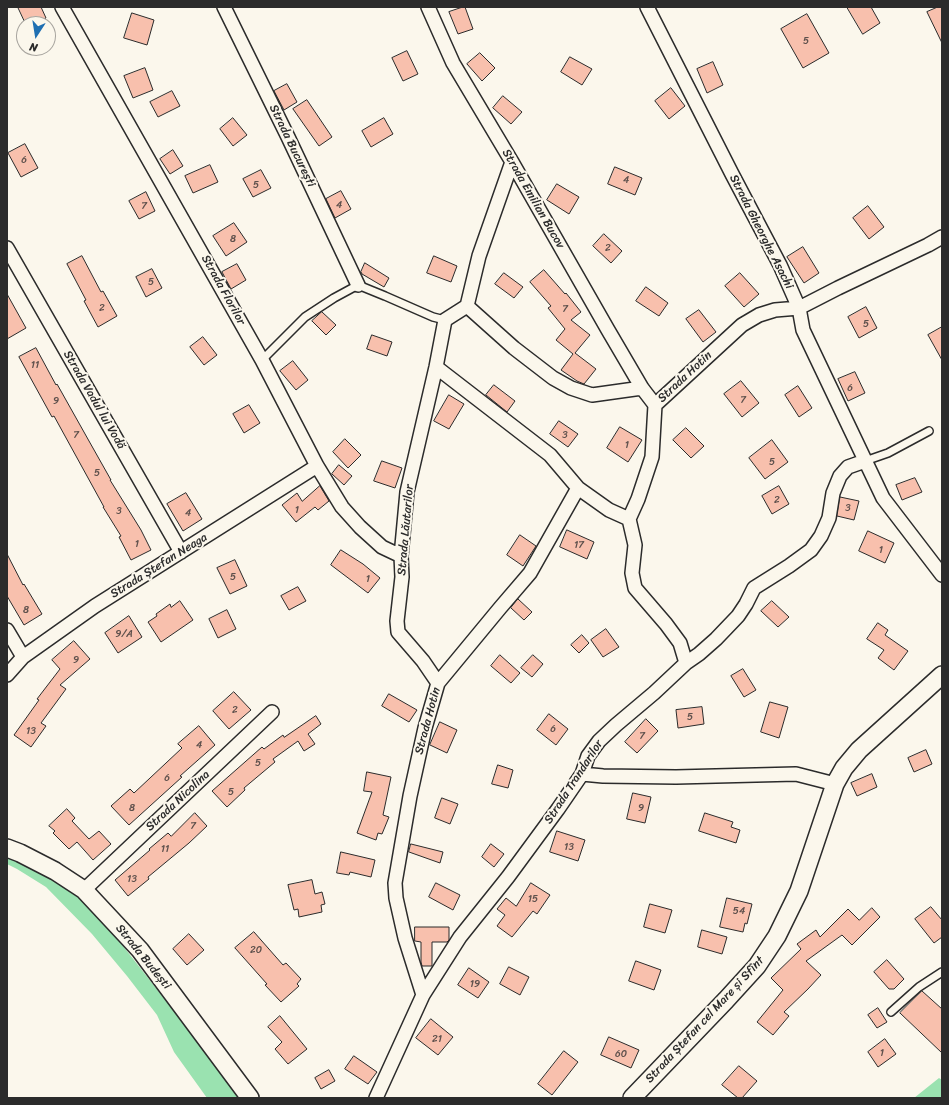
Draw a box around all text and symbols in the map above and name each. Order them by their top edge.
north arrow [16,16,56,56]
house number: 5 [803,35,809,47]
text: N [28,37,39,57]
street label: Strada București [266,102,318,190]
street label: Strada Emilian Bucov [499,147,567,251]
house number: 6 [21,154,27,166]
street label: Strada Gheorghe Asachi [726,172,796,292]
house number: 4 [623,174,629,186]
house number: 5 [253,179,259,191]
house number: 4 [336,199,342,211]
house number: 7 [141,200,147,212]
house number: 8 [230,233,236,245]
house number: 2 [605,242,611,254]
street label: Strada Florilor [198,253,248,327]
house number: 5 [148,276,154,288]
house number: 2 [99,302,105,314]
house number: 7 [562,303,568,315]
house number: 5 [863,318,869,330]
street label: Strada Vadul lui Vodă [60,348,128,452]
street label: Strada Hotin [655,348,715,406]
house number: 11 [31,359,39,371]
house number: 6 [847,382,853,394]
house number: 7 [740,394,746,406]
house number: 9 [53,395,59,407]
house number: 7 [73,429,79,441]
house number: 3 [562,429,568,441]
house number: 1 [625,439,629,451]
house number: 5 [769,456,775,468]
house number: 5 [94,467,100,479]
street label: Strada Lăutarilor [395,484,417,576]
house number: 2 [774,494,780,506]
house number: 3 [845,502,851,514]
house number: 1 [295,504,299,516]
house number: 3 [116,505,122,517]
house number: 4 [185,507,191,519]
street label: Strada Ștefan Neaga [108,530,210,602]
house number: 1 [135,538,139,550]
house number: 17 [574,539,584,551]
house number: 1 [879,544,883,556]
house number: 5 [230,571,236,583]
house number: 1 [366,573,370,585]
house number: 8 [23,604,29,616]
house number: 9/A [115,628,133,640]
house number: 9 [73,654,79,666]
street label: Strada Hotin [412,686,444,756]
house number: 2 [232,704,238,716]
house number: 5 [687,711,693,723]
house number: 6 [550,723,556,735]
house number: 13 [26,725,36,737]
house number: 7 [639,730,645,742]
street label: Strada Trandarilor [541,737,607,827]
house number: 4 [196,739,202,751]
house number: 5 [255,757,261,769]
street label: Strada Nicolina [143,768,213,834]
house number: 6 [164,772,170,784]
house number: 5 [228,786,234,798]
house number: 8 [129,802,135,814]
house number: 9 [638,802,644,814]
house number: 7 [190,820,196,832]
house number: 13 [564,841,574,853]
house number: 11 [161,843,169,855]
house number: 13 [127,873,137,885]
house number: 15 [528,893,538,905]
house number: 54 [733,905,745,917]
street label: Strada Budești [112,921,174,993]
house number: 20 [250,944,262,956]
street label: Strada Ștefan cel Mare și Sfînt [643,954,767,1086]
house number: 19 [470,978,480,990]
house number: 21 [432,1033,442,1045]
house number: 1 [880,1047,884,1059]
house number: 60 [615,1048,627,1060]

